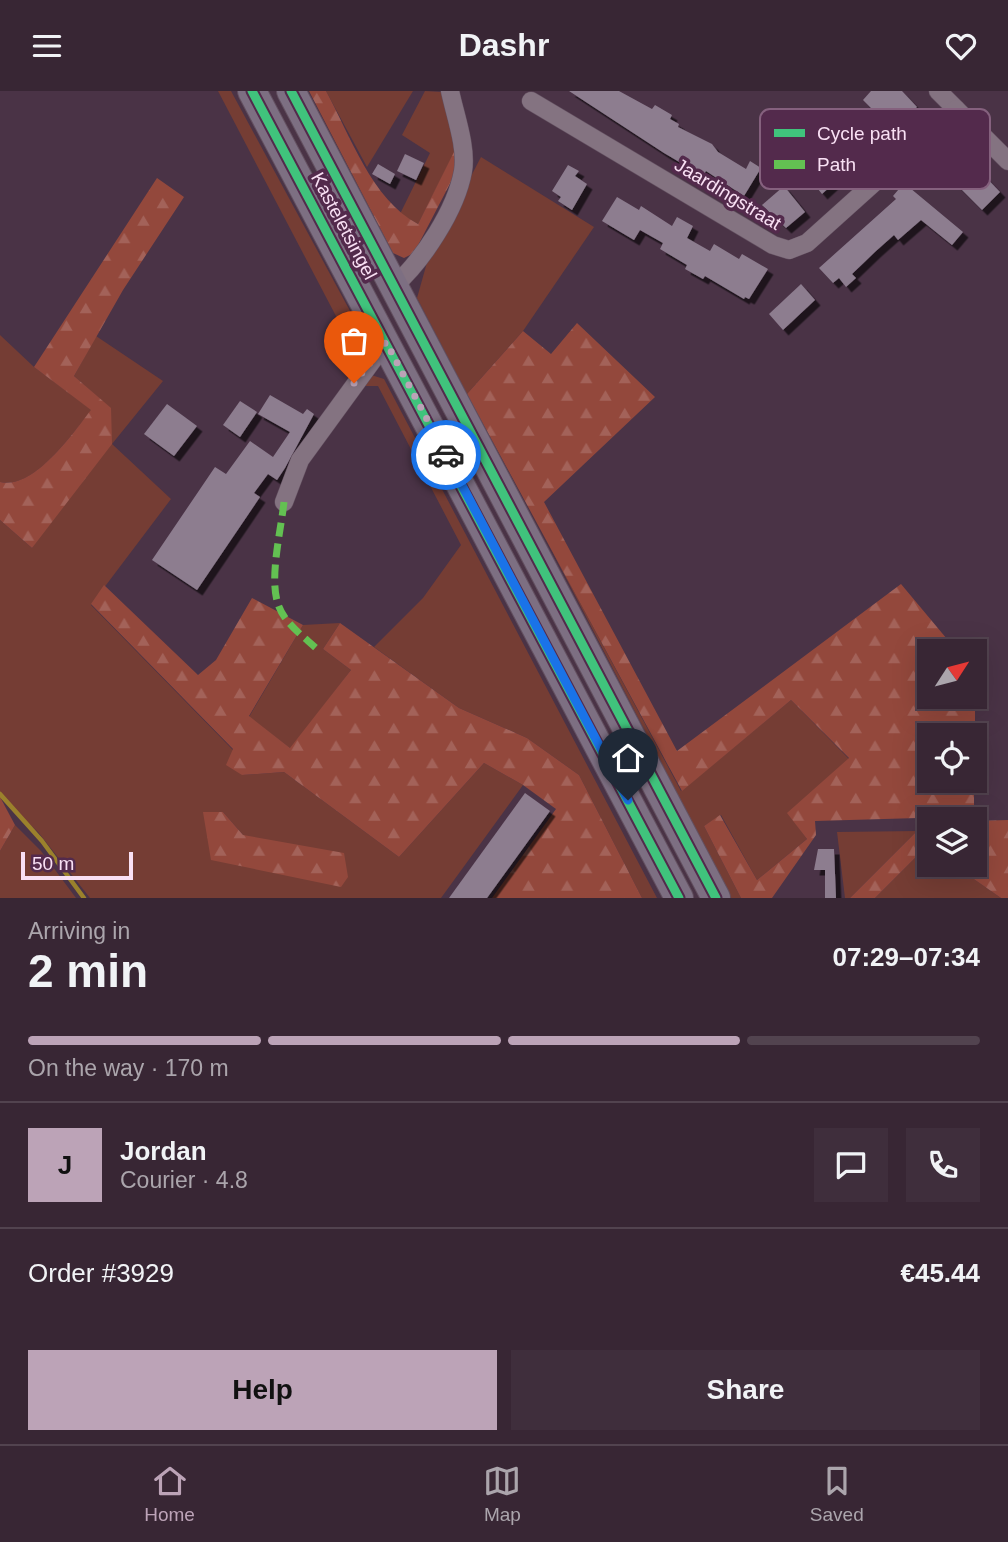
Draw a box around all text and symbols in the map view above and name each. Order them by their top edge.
icon: menu [28,27,66,65]
text: Dashr [459,27,549,63]
icon: heart [942,27,980,65]
legend [760,109,990,189]
text: Cycle path [817,123,907,144]
street label: Jaardingstraat [671,154,786,234]
text: Path [817,154,856,175]
street label: Kasteletsingel [307,169,381,283]
pin [324,311,384,383]
icon: bag [335,322,373,360]
courier [411,420,481,490]
icon: car [427,436,465,474]
north arrow [917,639,987,709]
map controls [917,639,987,877]
button: locate [917,723,987,793]
pin [598,728,658,800]
icon: home [609,739,647,777]
button: layers [917,807,987,877]
scale bar [21,849,133,881]
text: 50 m [32,853,74,874]
text: Arriving in [28,918,130,944]
text: 07:29–07:34 [833,942,980,972]
text: 2 min [28,945,148,997]
text: On the way · 170 m [28,1055,229,1081]
button: chat [814,1128,888,1202]
button: phone [906,1128,980,1202]
text: Jordan [120,1136,207,1166]
text: J [58,1150,72,1180]
text: Courier · 4.8 [120,1167,248,1193]
text: Order #3929 [28,1258,174,1288]
text: €45.44 [900,1258,980,1288]
button: Help [28,1350,497,1430]
button: Share [511,1350,980,1430]
tab: Home [144,1462,195,1526]
tab: Map [483,1462,521,1526]
tab: Saved [810,1462,864,1526]

